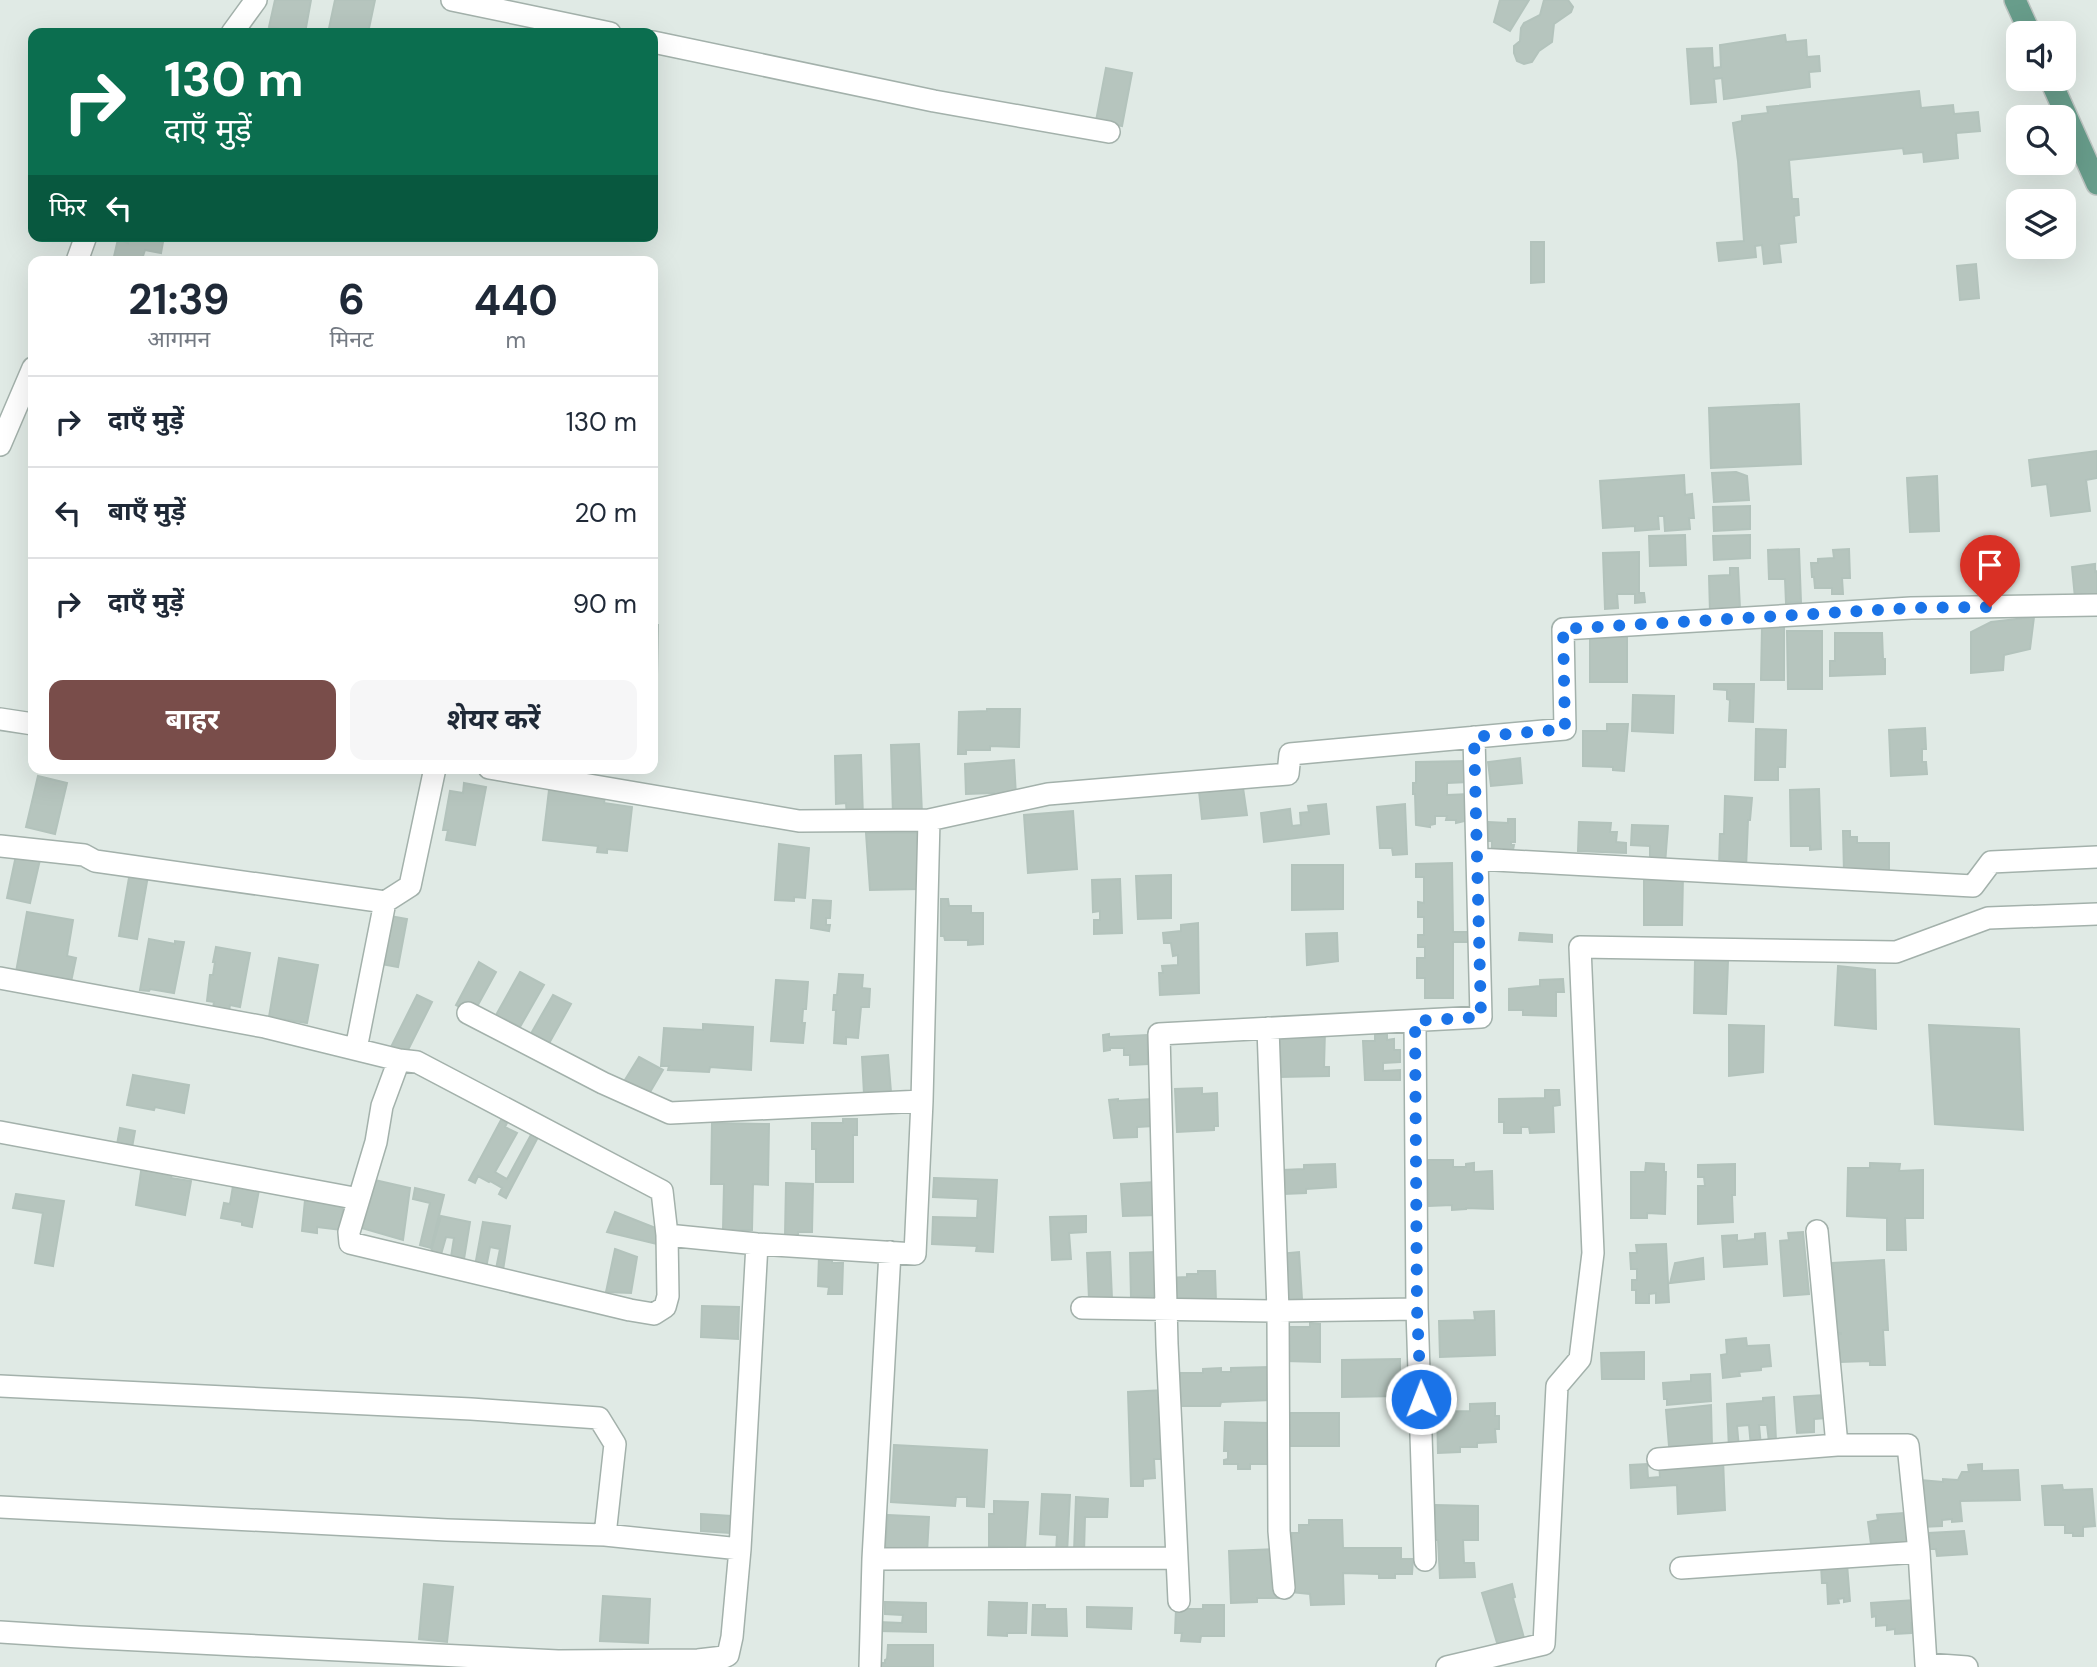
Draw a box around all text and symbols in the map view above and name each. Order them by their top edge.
map controls [2006,21,2076,259]
button: sound [2006,21,2076,91]
text: 130 m [164,47,304,111]
icon: right [49,56,140,147]
button: search [2006,105,2076,175]
text: दाएँ मुड़ें [164,109,252,151]
icon: left [100,189,138,227]
button: layers [2006,189,2076,259]
text: फिर [49,190,86,224]
text: 21:39 [128,272,229,327]
text: 6 [338,272,365,327]
text: 440 [474,273,558,328]
text: आगमन [147,324,210,354]
text: मिनट [329,324,374,354]
text: m [505,325,526,355]
icon: right [49,403,87,441]
text: दाएँ मुड़ें [108,403,184,437]
text: 130 m [566,405,637,439]
icon: left [49,494,87,532]
text: बाएँ मुड़ें [108,494,185,528]
text: 20 m [574,496,637,530]
pin [1960,535,2020,607]
icon: arrive [1971,546,2009,584]
icon: right [49,585,87,623]
text: दाएँ मुड़ें [108,585,184,619]
text: 90 m [573,587,637,621]
button: बाहर [49,680,336,760]
button: शेयर करें [350,680,637,760]
position arrow [1384,1362,1458,1436]

